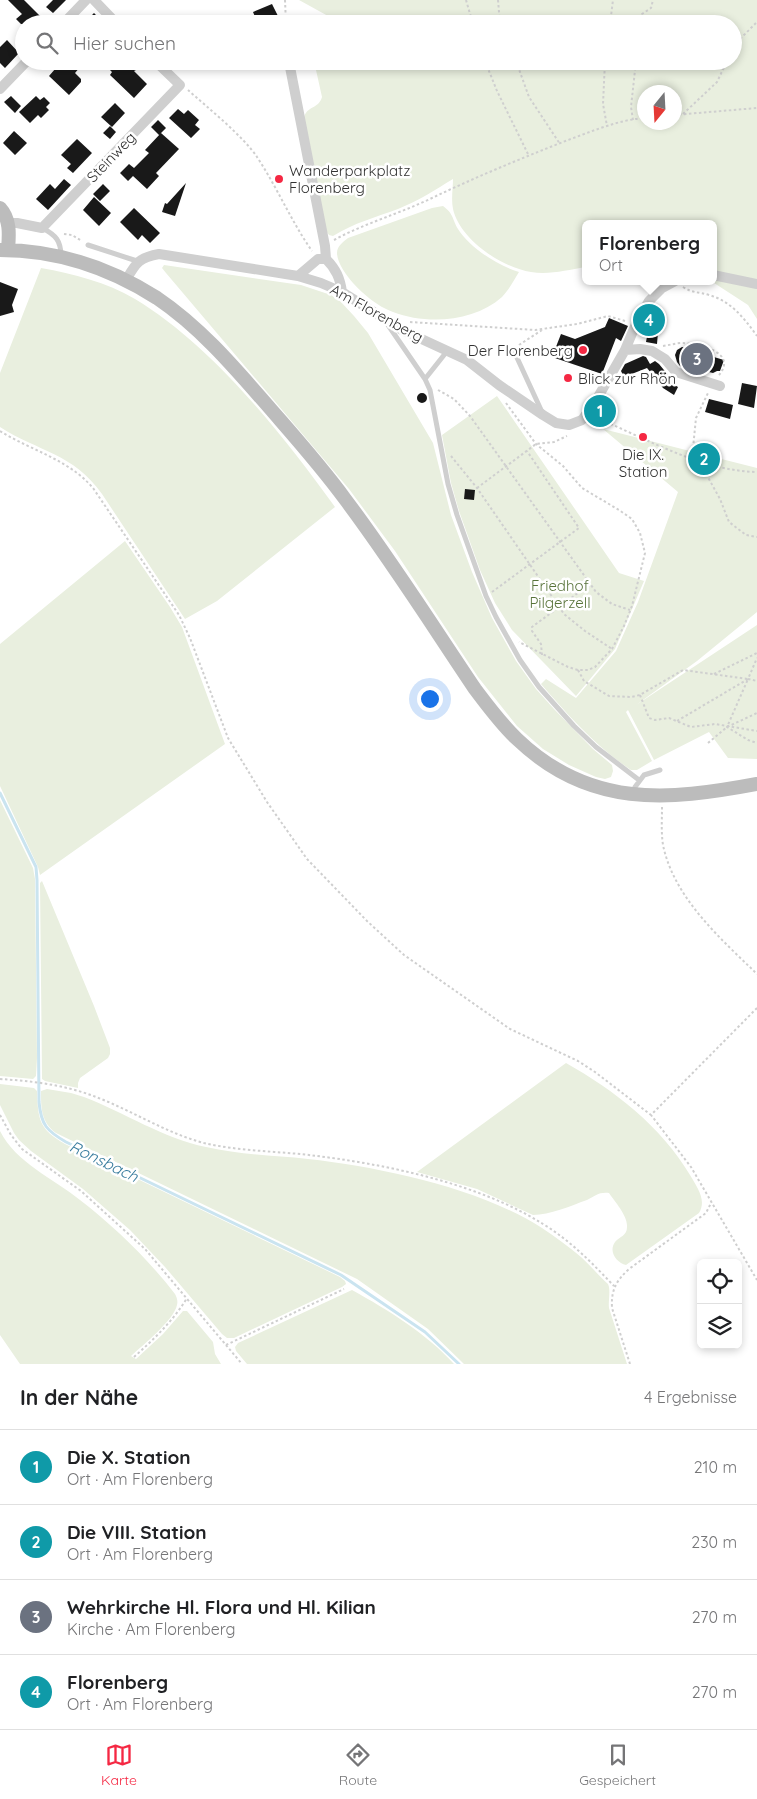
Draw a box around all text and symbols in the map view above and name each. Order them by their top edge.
search box [15,15,742,70]
icon: search [33,29,61,57]
text: Hier suchen [73,31,176,55]
north arrow [637,85,682,130]
street label: Steinweg [82,128,140,186]
place label: Wanderparkplatz Florenberg [289,161,410,197]
marker: Wanderparkplatz Florenberg [273,173,285,185]
popup [582,220,717,285]
text: Florenberg [599,231,700,255]
text: Ort [599,255,623,275]
street label: Am Florenberg [327,280,427,346]
pin: 4 [633,301,665,339]
pin: 3 [681,340,713,378]
place label: Der Florenberg [468,341,573,360]
marker: Der Florenberg [577,344,589,356]
place label: Blick zur Rhön [578,369,676,388]
marker: Blick zur Rhön [562,372,574,384]
pin: 1 [584,392,616,430]
marker: Die IX. Station [637,431,649,443]
pin: 2 [688,440,720,478]
place label: Die IX. Station [619,445,667,481]
park label: Friedhof Pilgerzell [529,576,591,612]
your location [417,686,443,712]
water label: Ronsbach [66,1136,142,1187]
map controls [697,1259,742,1349]
button: locate [697,1259,742,1304]
button: layers [697,1304,742,1349]
text: In der Nähe [20,1384,138,1410]
text: 4 Ergebnisse [644,1387,737,1407]
text: Die X. Station [67,1445,191,1469]
text: 1 [33,1457,39,1477]
text: 210 m [694,1457,737,1477]
text: Ort · Am Florenberg [67,1469,213,1489]
text: Die VIII. Station [67,1520,207,1544]
text: 2 [31,1532,41,1552]
text: 230 m [691,1532,737,1552]
text: Ort · Am Florenberg [67,1544,213,1564]
text: Wehrkirche Hl. Flora und Hl. Kilian [67,1595,376,1619]
text: 3 [32,1607,40,1627]
text: 270 m [692,1607,737,1627]
text: Kirche · Am Florenberg [67,1619,236,1639]
text: Florenberg [67,1670,168,1694]
text: 4 [31,1682,41,1702]
text: 270 m [692,1682,737,1702]
text: Ort · Am Florenberg [67,1694,213,1714]
tab: Karte [101,1741,137,1789]
tab: Route [339,1741,377,1789]
tab: Gespeichert [579,1741,656,1789]

